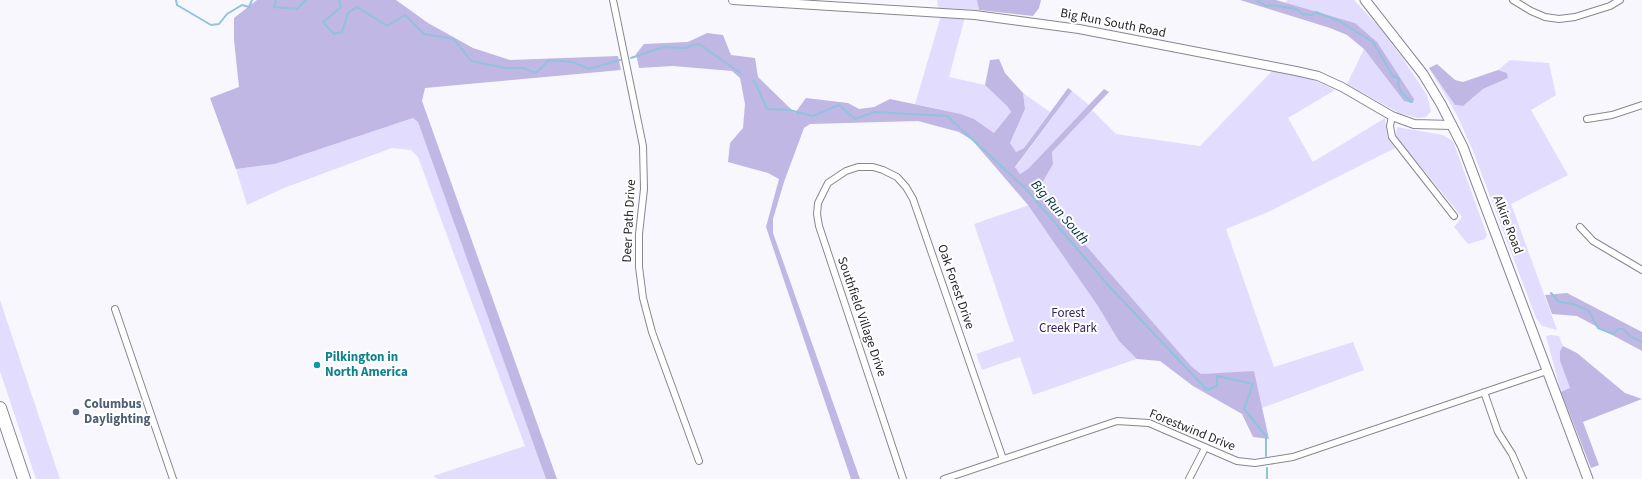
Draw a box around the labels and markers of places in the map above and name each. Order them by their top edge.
place label: Pilkington in North America [325,350,408,381]
marker: Pilkington in North America [312,360,322,370]
place label: Columbus Daylighting [84,397,150,428]
marker: Columbus Daylighting [71,407,81,417]

